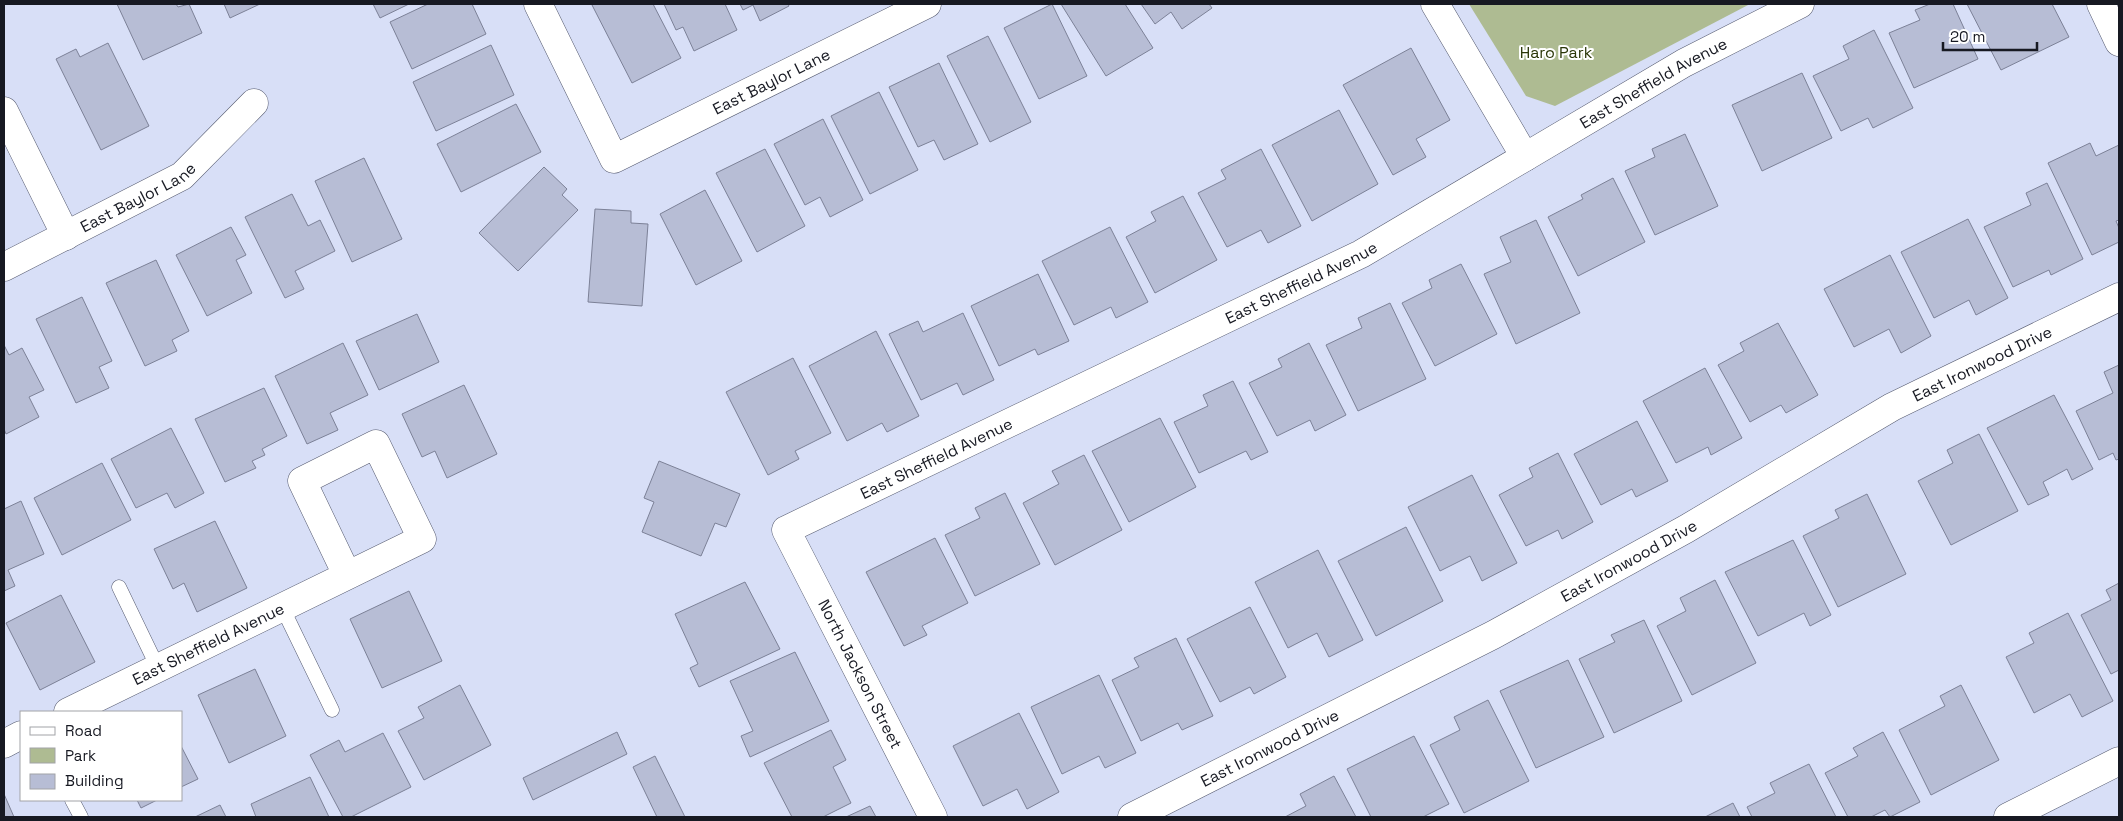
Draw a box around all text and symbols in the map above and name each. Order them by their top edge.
scale bar [1943,20,2037,52]
text: 20 m [1950,27,1985,46]
street label: East Sheffield Avenue [1576,32,1730,133]
park label: Haro Park [1520,42,1593,63]
street label: East Baylor Lane [709,43,833,119]
street label: East Baylor Lane [76,158,200,237]
street label: East Sheffield Avenue [1222,236,1381,328]
street label: East Ironwood Drive [1909,321,2055,406]
street label: East Sheffield Avenue [856,412,1016,503]
street label: East Ironwood Drive [1557,514,1701,606]
street label: North Jackson Street [813,596,907,752]
street label: East Sheffield Avenue [129,597,288,690]
street label: East Ironwood Drive [1197,704,1342,791]
legend [20,711,182,801]
text: Road [65,721,102,740]
text: Park [65,746,96,765]
text: Building [65,771,124,790]

